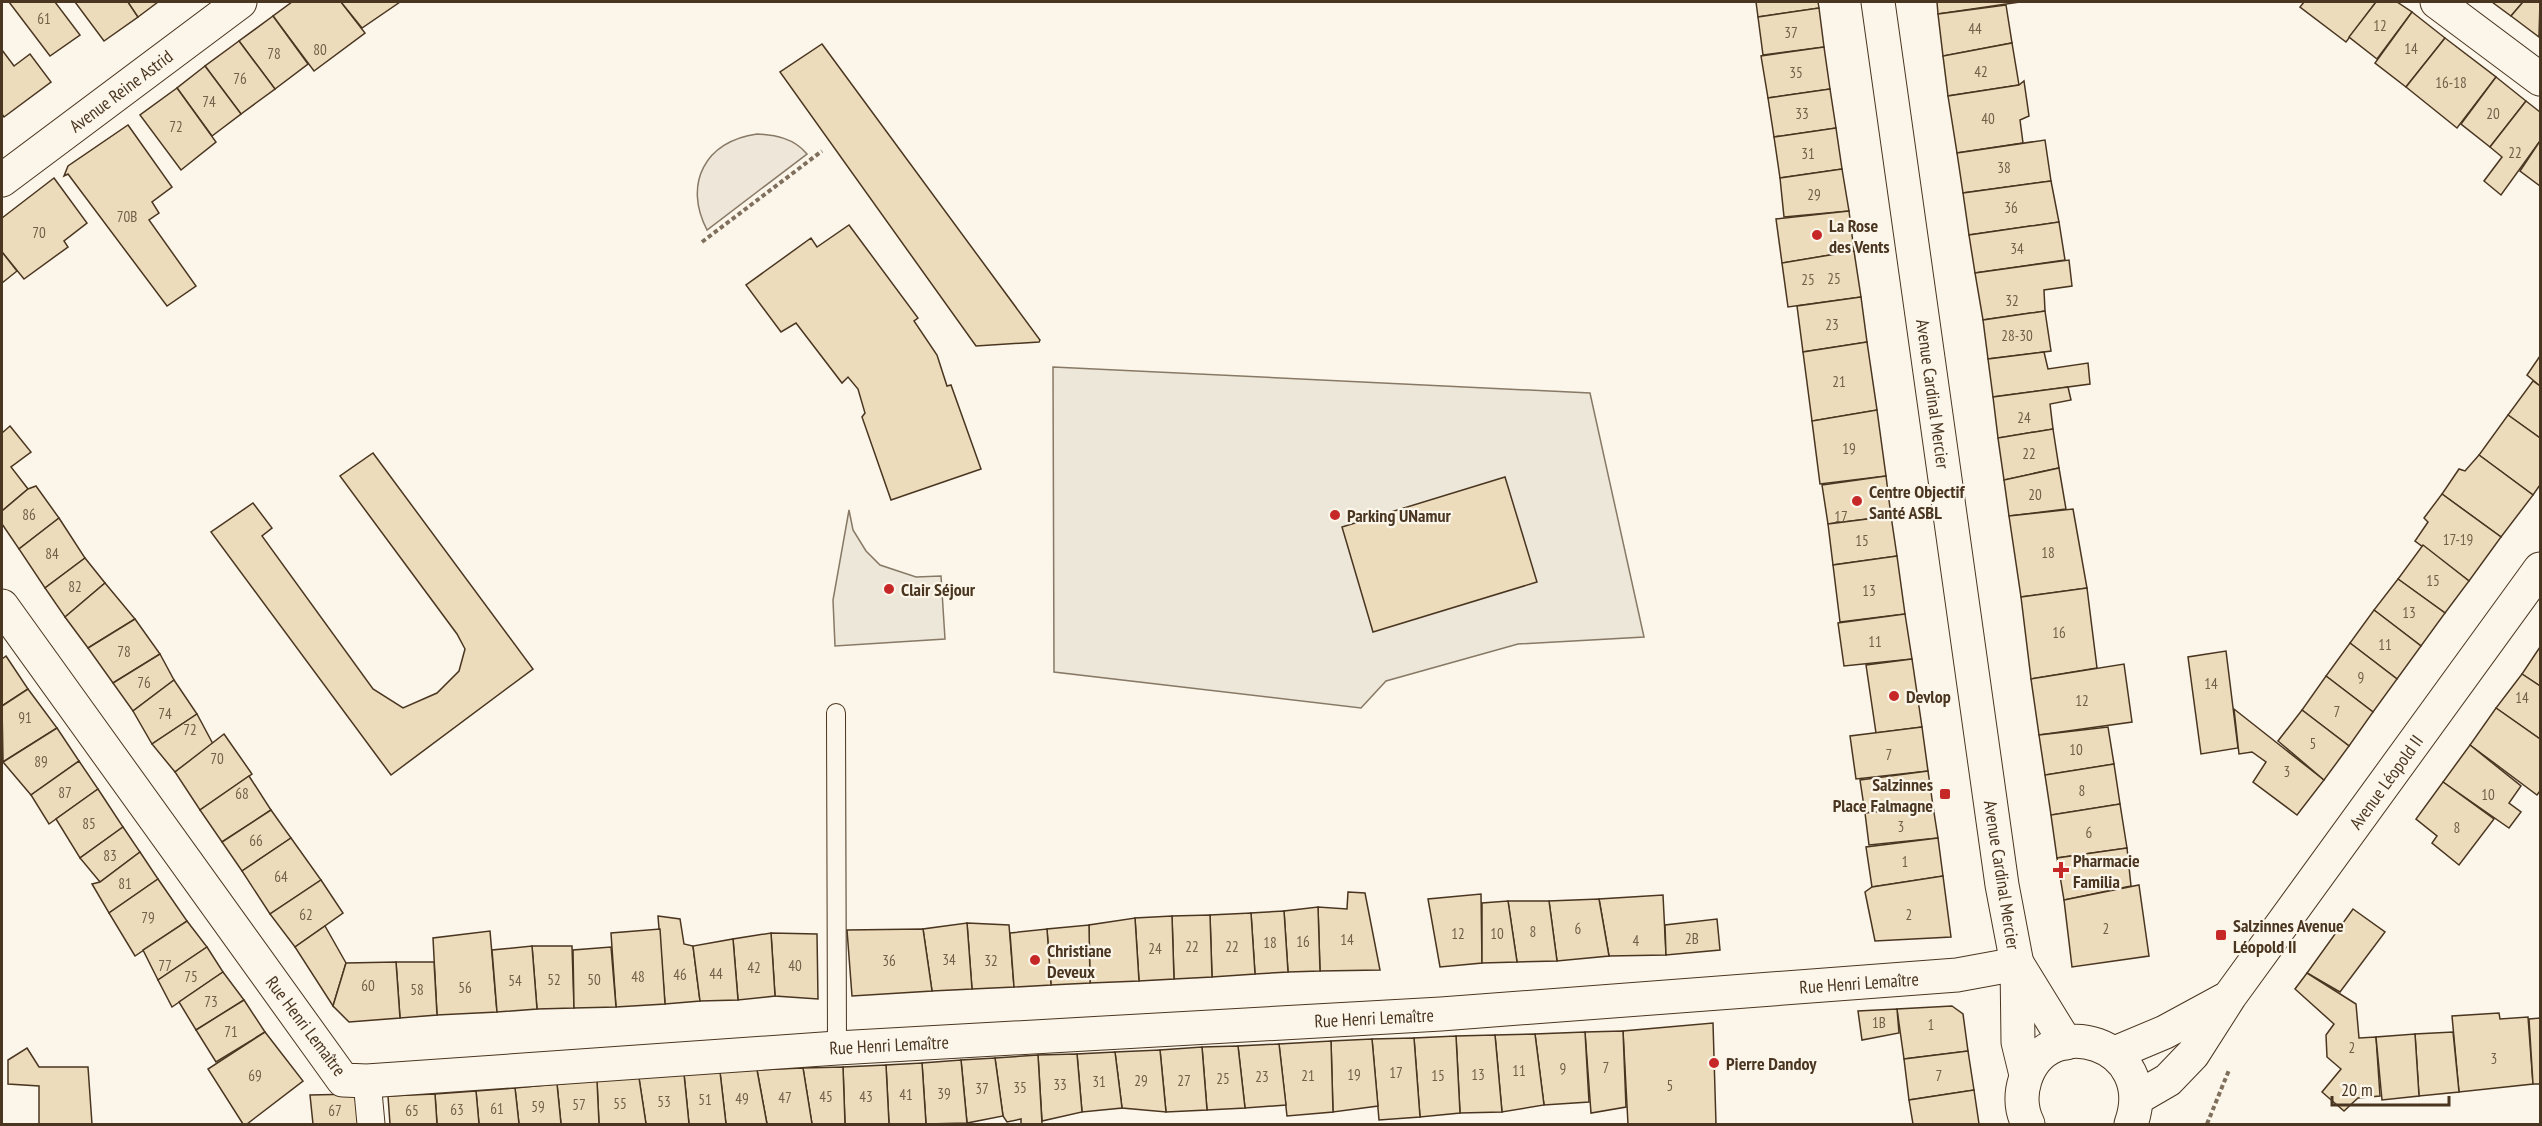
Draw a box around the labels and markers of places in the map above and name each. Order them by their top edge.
place label: La Rose des Vents [1829,214,1890,258]
marker: La Rose des Vents [1810,228,1824,242]
place label: Centre Objectif Santé ASBL [1869,480,1965,524]
marker: Centre Objectif Santé ASBL [1850,494,1864,508]
place label: Parking UNamur [1347,504,1451,527]
marker: Parking UNamur [1328,508,1342,522]
place label: Clair Séjour [901,578,976,601]
marker: Clair Séjour [882,582,896,596]
place label: Devlop [1906,685,1951,708]
marker: Devlop [1887,689,1901,703]
place label: Salzinnes Place Falmagne [1833,773,1933,817]
marker: Salzinnes Place Falmagne [1938,787,1952,801]
place label: Pharmacie Familia [2073,849,2140,893]
marker: Pharmacie Familia [2054,863,2068,877]
place label: Salzinnes Avenue Léopold II [2233,914,2344,958]
marker: Salzinnes Avenue Léopold II [2214,928,2228,942]
place label: Christiane Deveux [1047,939,1112,983]
marker: Christiane Deveux [1028,953,1042,967]
place label: Pierre Dandoy [1726,1052,1817,1075]
marker: Pierre Dandoy [1707,1056,1721,1070]

